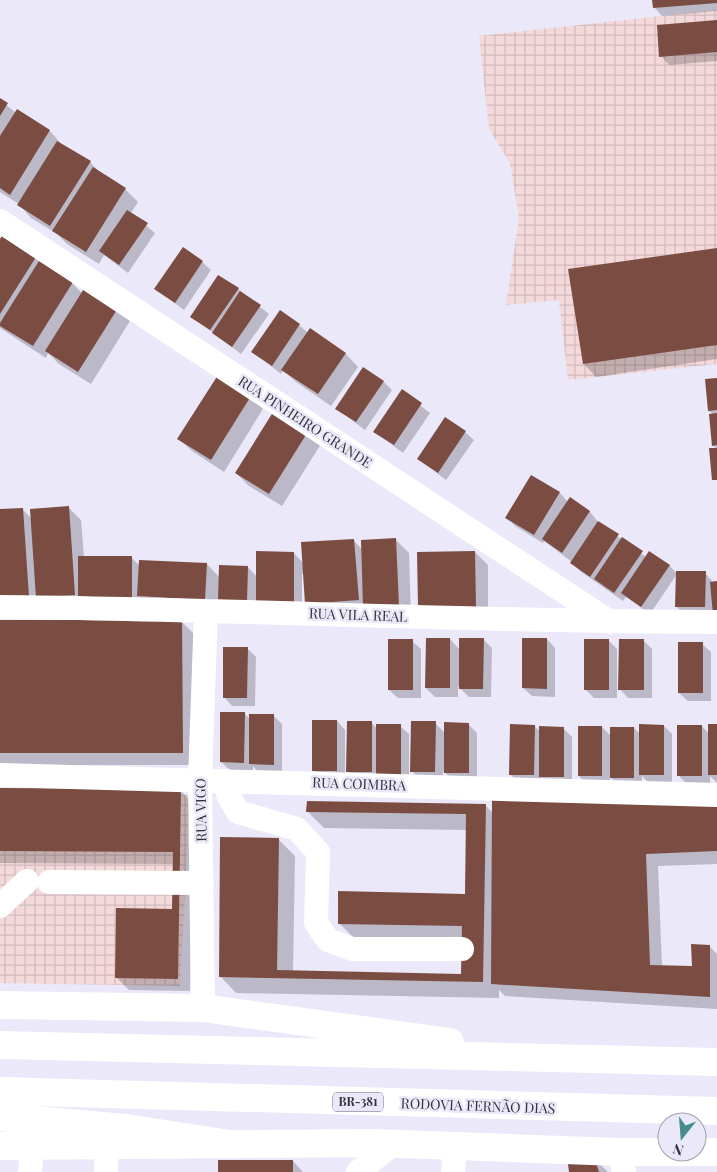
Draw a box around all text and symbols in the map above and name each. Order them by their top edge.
street label: RUA PINHEIRO GRANDE [235,371,376,472]
street label: RUA VILA REAL [308,603,408,626]
street label: RUA COIMBRA [312,772,406,795]
street label: RUA VIGO [190,778,211,842]
road number: BR-381 [333,1092,383,1112]
street label: RODOVIA FERNÃO DIAS [400,1093,556,1118]
north arrow [657,1112,707,1162]
text: N [670,1139,686,1160]

